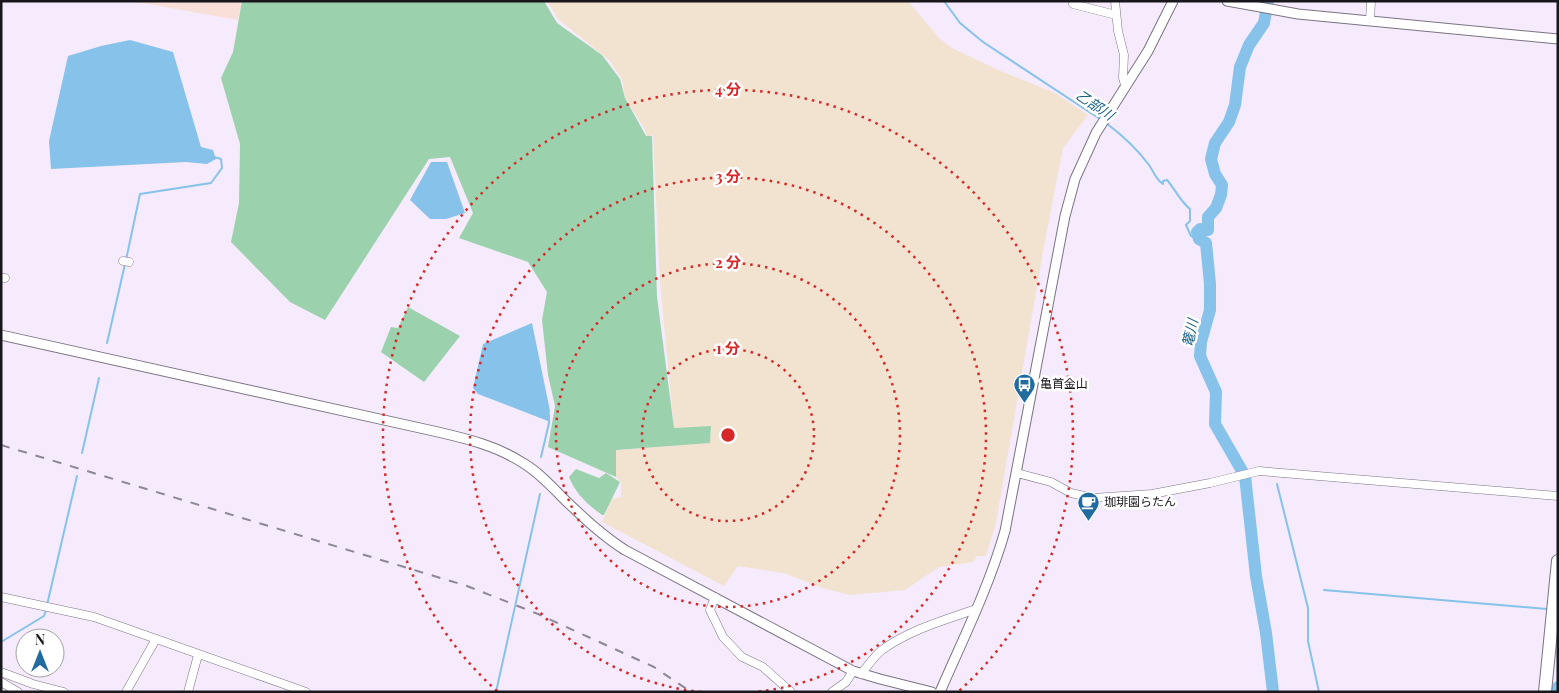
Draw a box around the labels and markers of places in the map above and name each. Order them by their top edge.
bus stop icon: 亀首金山 [1012,372,1036,403]
place label: 亀首金山 [1040,375,1088,391]
centre of rings [719,426,737,444]
cafe icon: 珈琲園らたん [1076,490,1100,521]
place label: 珈琲園らたん [1104,493,1176,509]

